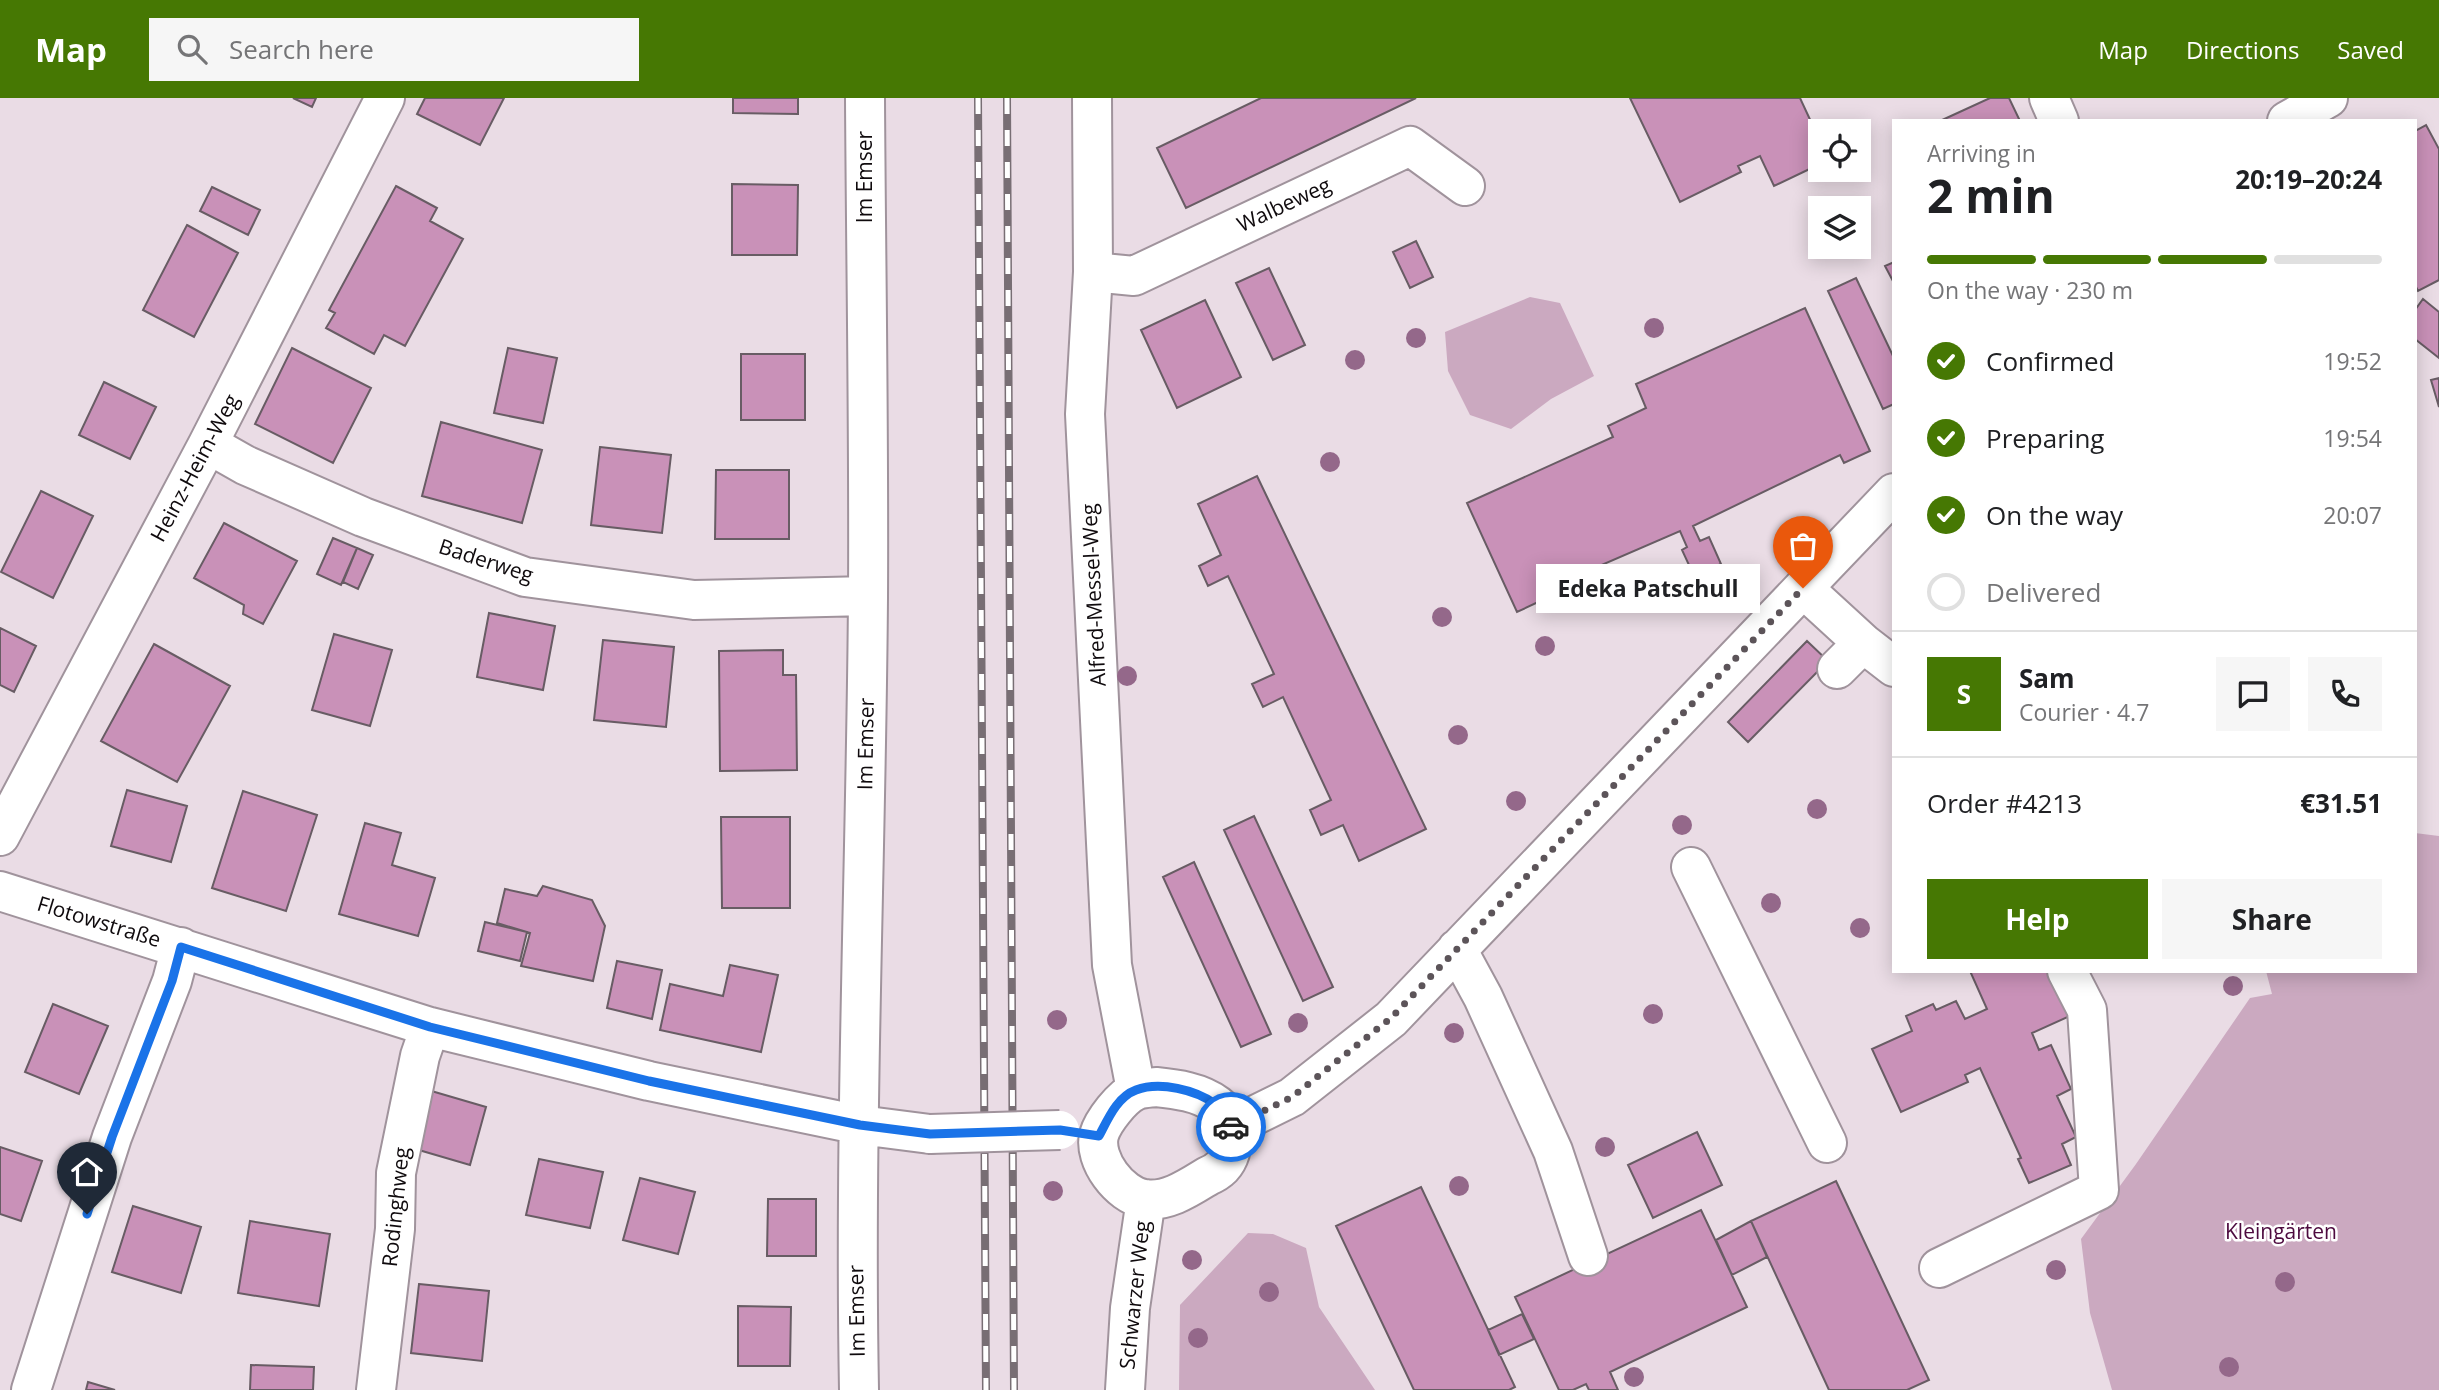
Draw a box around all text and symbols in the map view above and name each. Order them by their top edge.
search box [149,18,639,81]
text: Map [35,27,107,72]
icon: search [173,30,211,68]
text: Search here [229,31,374,67]
text: Map [2098,33,2148,66]
text: Directions [2186,33,2299,66]
text: Saved [2337,33,2404,66]
map controls [1808,119,1871,259]
button: locate [1808,119,1871,182]
street label: Im Emser [850,130,878,223]
text: Arriving in [1927,137,2036,169]
text: 20:19–20:24 [2235,161,2382,197]
text: 2 min [1927,164,2055,226]
street label: Walbeweg [1232,170,1335,238]
button: layers [1808,196,1871,259]
text: On the way · 230 m [1927,274,2133,306]
icon: check [1927,342,1965,380]
text: Confirmed [1986,343,2114,379]
text: 19:52 [2323,345,2382,377]
street label: Heinz-Heim-Weg [143,389,245,546]
icon: check [1927,419,1965,457]
text: Preparing [1986,420,2104,456]
text: 19:54 [2323,422,2382,454]
icon: check [1927,496,1965,534]
text: On the way [1986,497,2123,533]
text: 20:07 [2323,499,2382,531]
street label: Alfred-Messel-Weg [1074,503,1112,687]
pin [1773,516,1833,588]
icon: bag [1784,527,1822,565]
street label: Baderweg [435,532,537,588]
callout: Edeka Patschull [1537,564,1761,612]
text: Edeka Patschull [1557,572,1739,604]
text: Delivered [1986,574,2101,610]
button: chat [2216,657,2290,731]
button: phone [2308,657,2382,731]
text: Sam [2019,660,2075,696]
text: S [1957,676,1971,712]
text: Courier · 4.7 [2019,696,2149,728]
street label: Im Emser [850,697,880,790]
text: Order #4213 [1927,785,2082,821]
text: €31.51 [2300,785,2382,821]
button: Help [1927,879,2148,959]
button: Share [2162,879,2382,959]
street label: Flotowstraße [34,889,164,953]
courier [1196,1092,1266,1162]
icon: car [1212,1108,1250,1146]
pin [57,1142,117,1214]
street label: Rodinghweg [375,1146,415,1268]
icon: home [68,1153,106,1191]
park label: Kleingärten [2225,1217,2337,1245]
street label: Schwarzer Weg [1112,1219,1156,1371]
street label: Im Emser [841,1264,871,1357]

